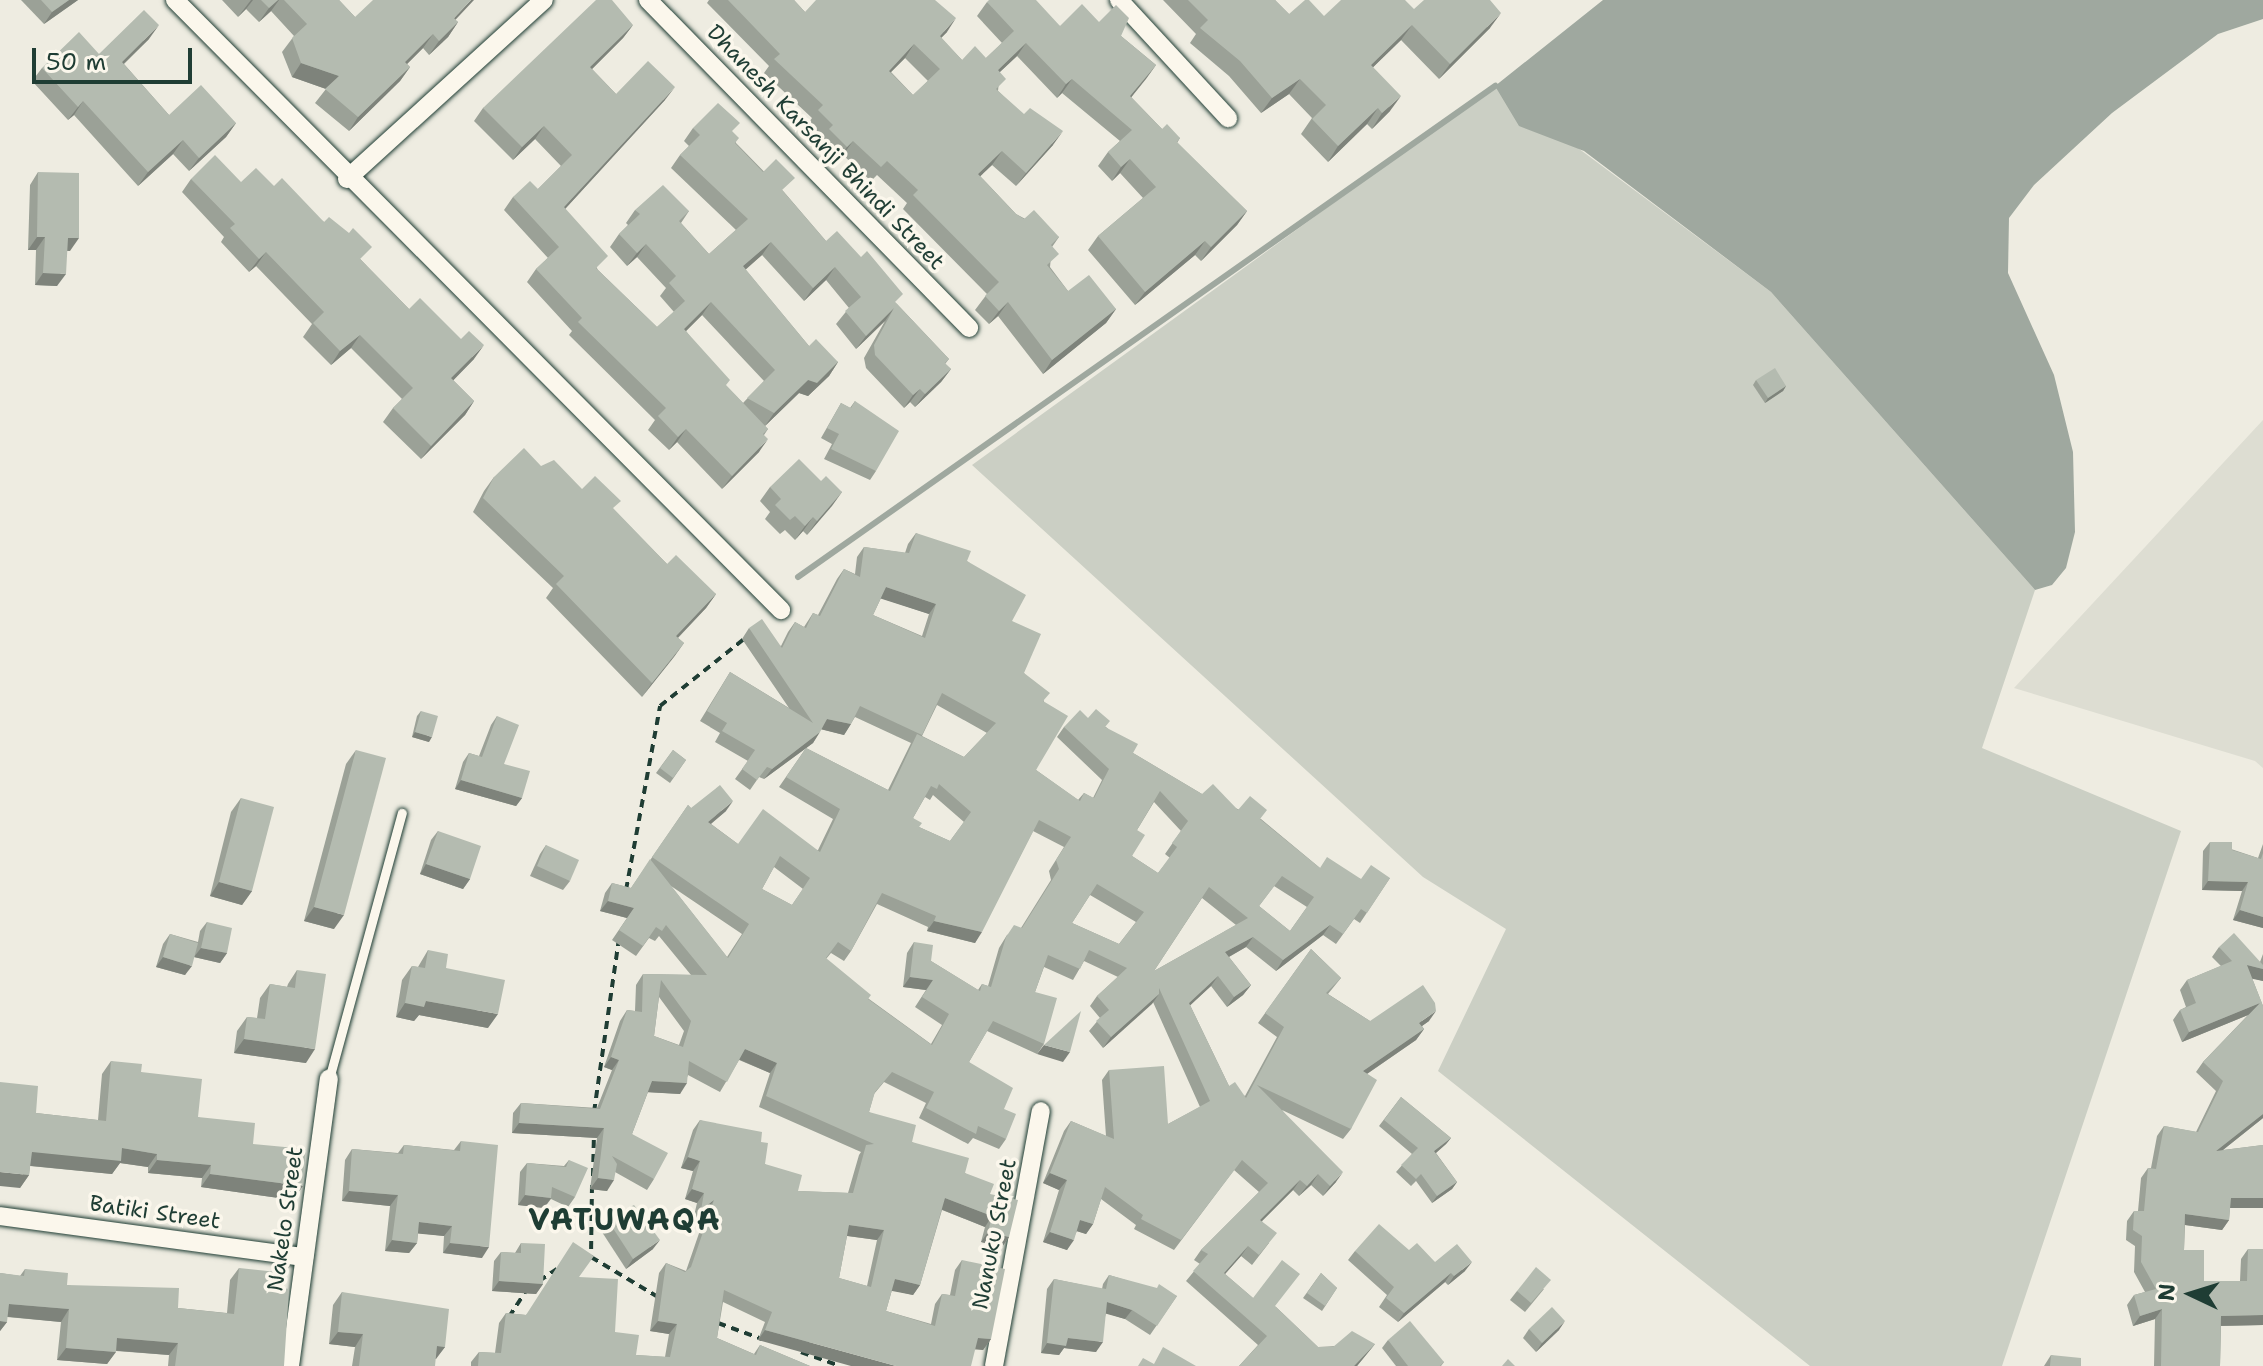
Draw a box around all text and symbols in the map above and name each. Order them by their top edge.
street label: Dhanesh Karsanji Bhindi Street [702,19,950,275]
scale bar [36,32,196,82]
text: 50 m [46,46,106,78]
street label: Nakelo Street [262,1145,308,1293]
street label: Nanuku Street [966,1156,1022,1312]
street label: Batiki Street [88,1190,222,1234]
district label: VATUWAQA [528,1202,722,1238]
north arrow [2151,1254,2231,1334]
text: N [2151,1283,2182,1302]

